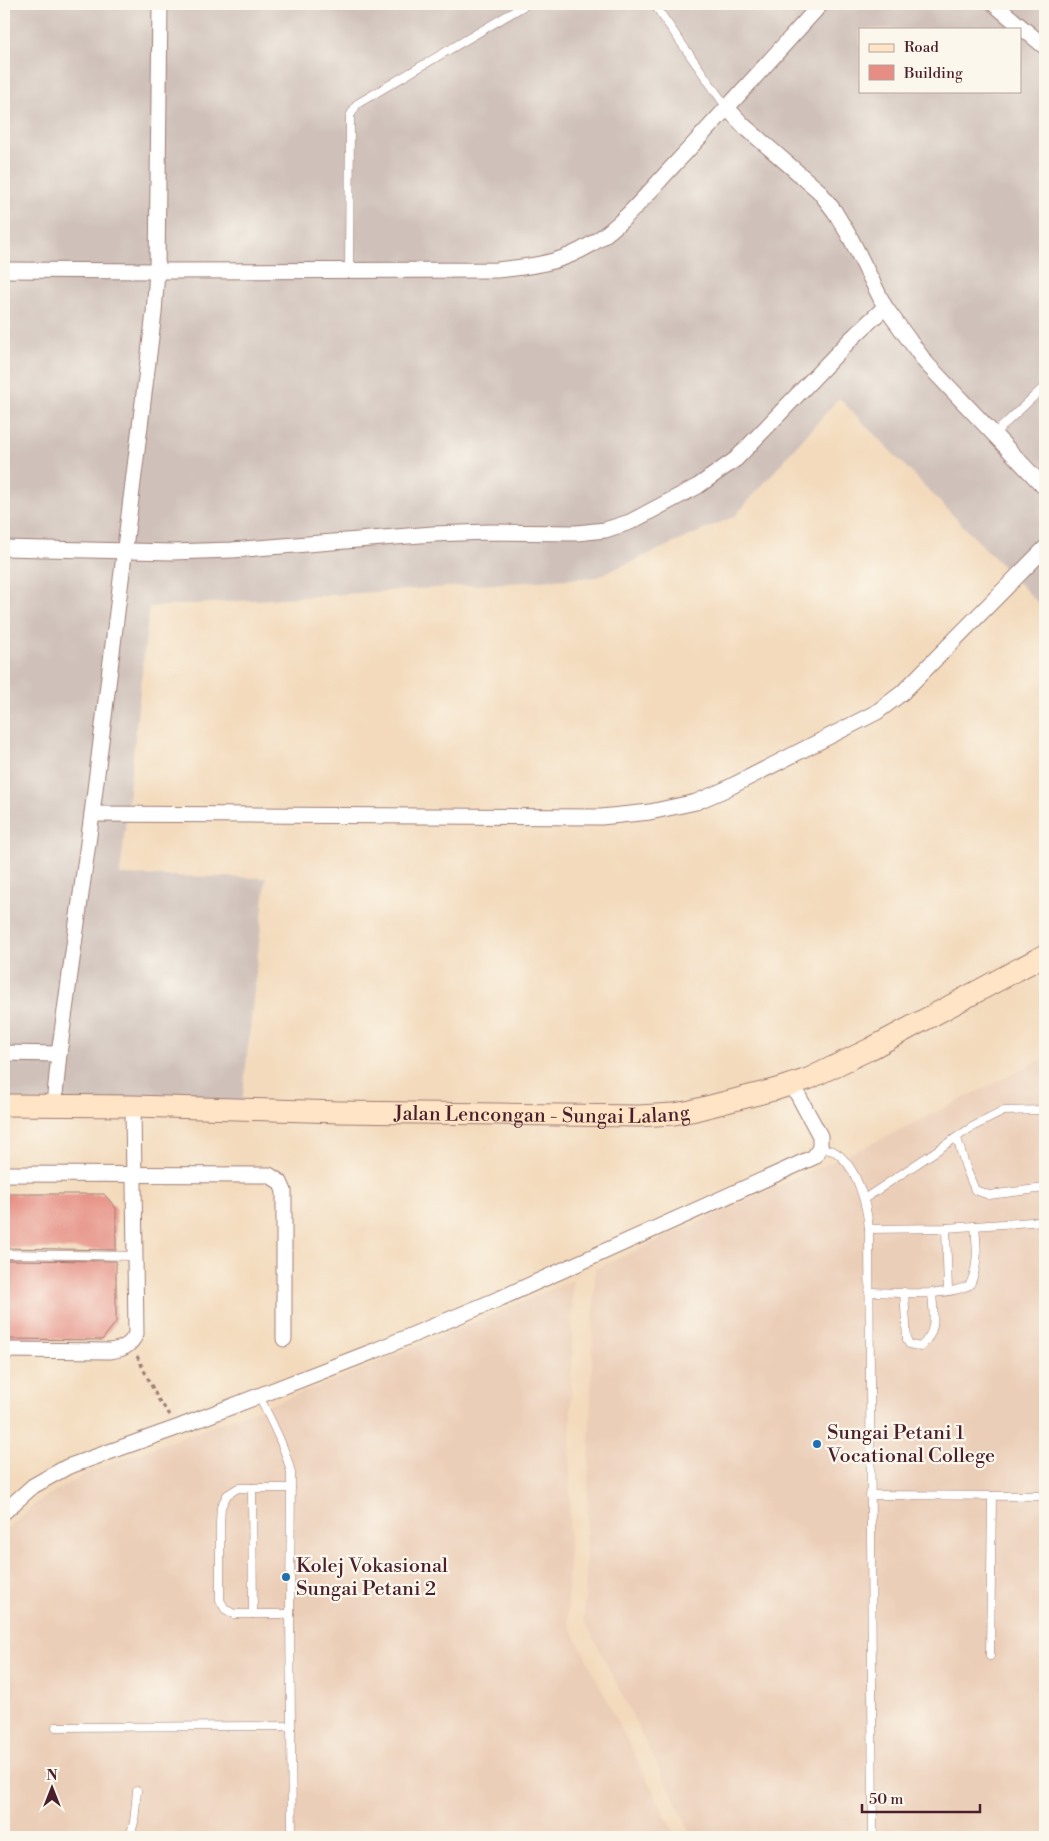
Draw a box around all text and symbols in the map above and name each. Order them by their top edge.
legend [859,28,1022,92]
text: Road [904,38,939,57]
text: Building [903,64,963,83]
street label: Jalan Lencongan - Sungai Lalang [393,1100,692,1130]
place label: Sungai Petani 1 Vocational College [826,1421,995,1469]
marker: Sungai Petani 1 Vocational College [811,1438,823,1450]
place label: Kolej Vokasional Sungai Petani 2 [296,1554,448,1602]
marker: Kolej Vokasional Sungai Petani 2 [280,1571,292,1583]
north arrow [28,1764,78,1814]
text: N [46,1767,58,1785]
scale bar [862,1781,979,1813]
text: 50 m [869,1790,903,1809]

